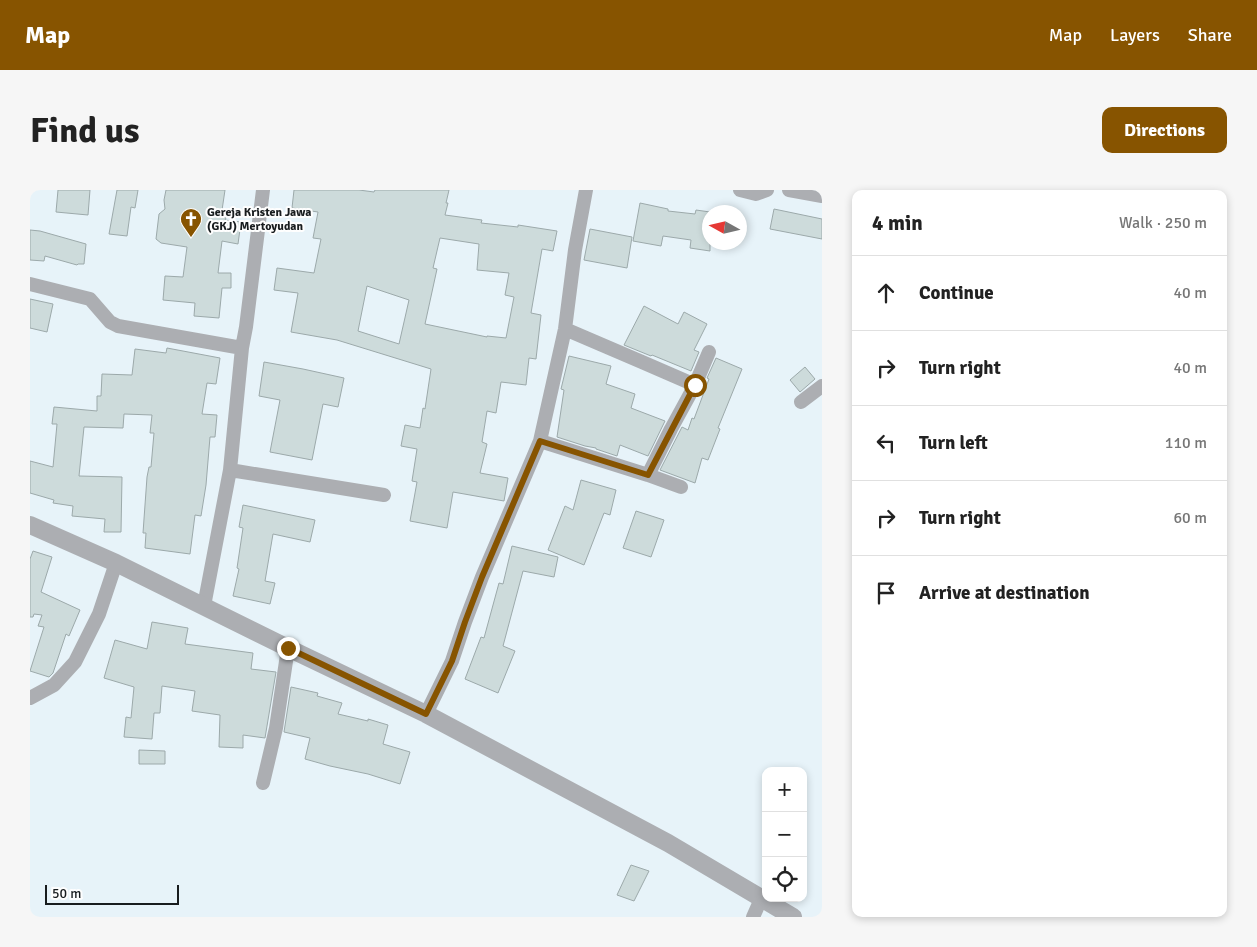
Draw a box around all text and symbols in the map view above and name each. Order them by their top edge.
text: Map [25,20,70,50]
text: Map [1049,24,1082,46]
text: Layers [1110,24,1160,46]
text: Share [1188,24,1232,46]
button: Directions [1102,107,1227,153]
text: Find us [30,109,140,152]
place label: Gereja Kristen Jawa (GKJ) Mertoyudan [207,205,311,234]
north arrow [702,205,747,250]
church icon: Gereja Kristen Jawa (GKJ) Mertoyudan [179,207,203,238]
text: 4 min [872,210,923,236]
text: Walk · 250 m [1119,213,1207,233]
icon: ahead [872,279,900,307]
text: Continue [919,281,994,305]
text: 40 m [1173,283,1207,303]
icon: right [872,354,900,382]
text: Turn right [919,356,1001,380]
text: 40 m [1173,358,1207,378]
route start [684,374,707,397]
icon: left [872,429,900,457]
text: Turn left [919,431,988,455]
text: 110 m [1165,433,1207,453]
icon: right [872,504,900,532]
text: Turn right [919,506,1001,530]
text: 60 m [1173,508,1207,528]
icon: arrive [872,579,900,607]
text: Arrive at destination [919,581,1090,605]
route end [277,637,300,660]
map controls [762,767,807,902]
button: + [762,767,807,812]
button: − [762,812,807,857]
button: locate [762,857,807,902]
scale bar [45,882,179,905]
text: 50 m [52,885,81,902]

